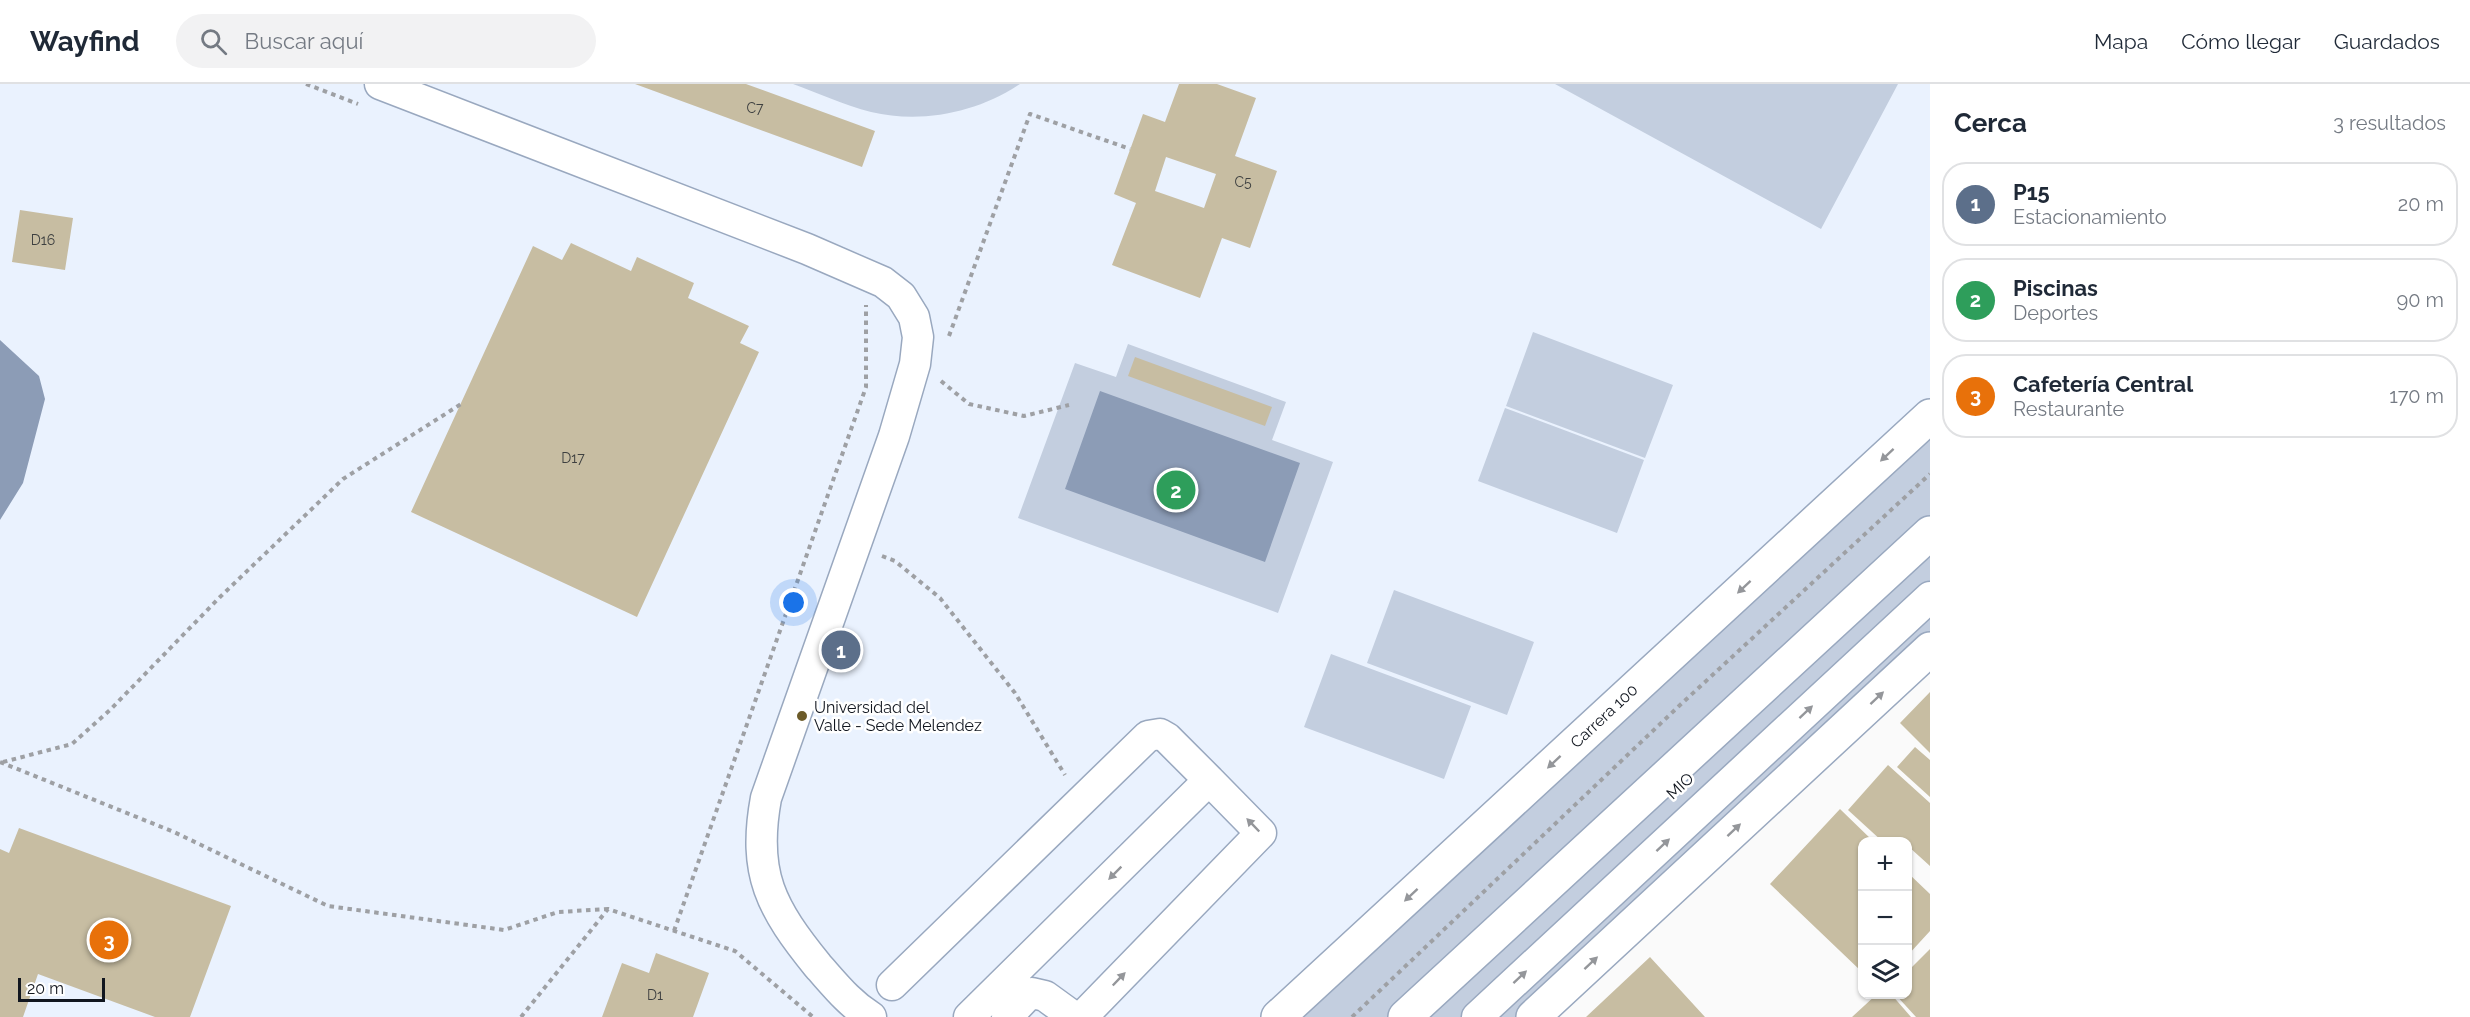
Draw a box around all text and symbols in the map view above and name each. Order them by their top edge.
search box [176,14,596,68]
text: Wayfind [30,25,140,58]
icon: search [197,25,230,58]
text: Buscar aquí [245,28,363,54]
text: Mapa [2094,29,2148,54]
text: Cómo llegar [2181,29,2301,54]
text: Guardados [2334,29,2440,54]
house number: C7 [746,100,764,116]
text: Cerca [1954,108,2027,138]
text: 3 resultados [2333,111,2446,135]
house number: C5 [1234,174,1252,190]
text: P15 [2013,179,2050,205]
text: 1 [1971,192,1980,216]
text: 20 m [2398,192,2444,216]
text: Estacionamiento [2013,205,2167,229]
house number: D16 [31,232,55,248]
text: Piscinas [2013,275,2098,301]
text: 2 [1970,288,1981,312]
text: 90 m [2397,288,2444,312]
text: Deportes [2013,301,2098,325]
text: Cafetería Central [2013,371,2193,397]
text: 3 [1970,384,1981,408]
text: 170 m [2389,384,2444,408]
text: Restaurante [2013,397,2124,421]
one-way arrow [1880,448,1895,461]
house number: D17 [561,450,585,466]
pin: 2 [1156,468,1196,512]
one-way arrow [1737,580,1751,594]
your location [779,588,808,617]
pin: 1 [822,628,860,672]
street label: Carrera 100 [1566,680,1642,752]
one-way arrow [1869,692,1884,705]
place label: Universidad del Valle - Sede Melendez [814,698,982,735]
one-way arrow [1798,705,1813,719]
marker: Universidad del Valle - Sede Melendez [795,709,809,723]
one-way arrow [1547,755,1562,768]
street label: MIO [1663,769,1697,803]
one-way arrow [1246,817,1260,832]
one-way arrow [1727,824,1741,838]
map controls [1858,837,1912,999]
button: + [1858,837,1912,891]
one-way arrow [1655,838,1669,852]
one-way arrow [1107,866,1122,880]
one-way arrow [1404,887,1418,901]
button: − [1858,891,1912,945]
pin: 3 [90,918,128,962]
button: layers [1858,945,1912,999]
one-way arrow [1583,957,1598,970]
one-way arrow [1512,971,1527,984]
one-way arrow [1112,972,1126,987]
scale bar [18,975,105,1002]
text: 20 m [27,979,64,998]
house number: D1 [647,987,663,1003]

